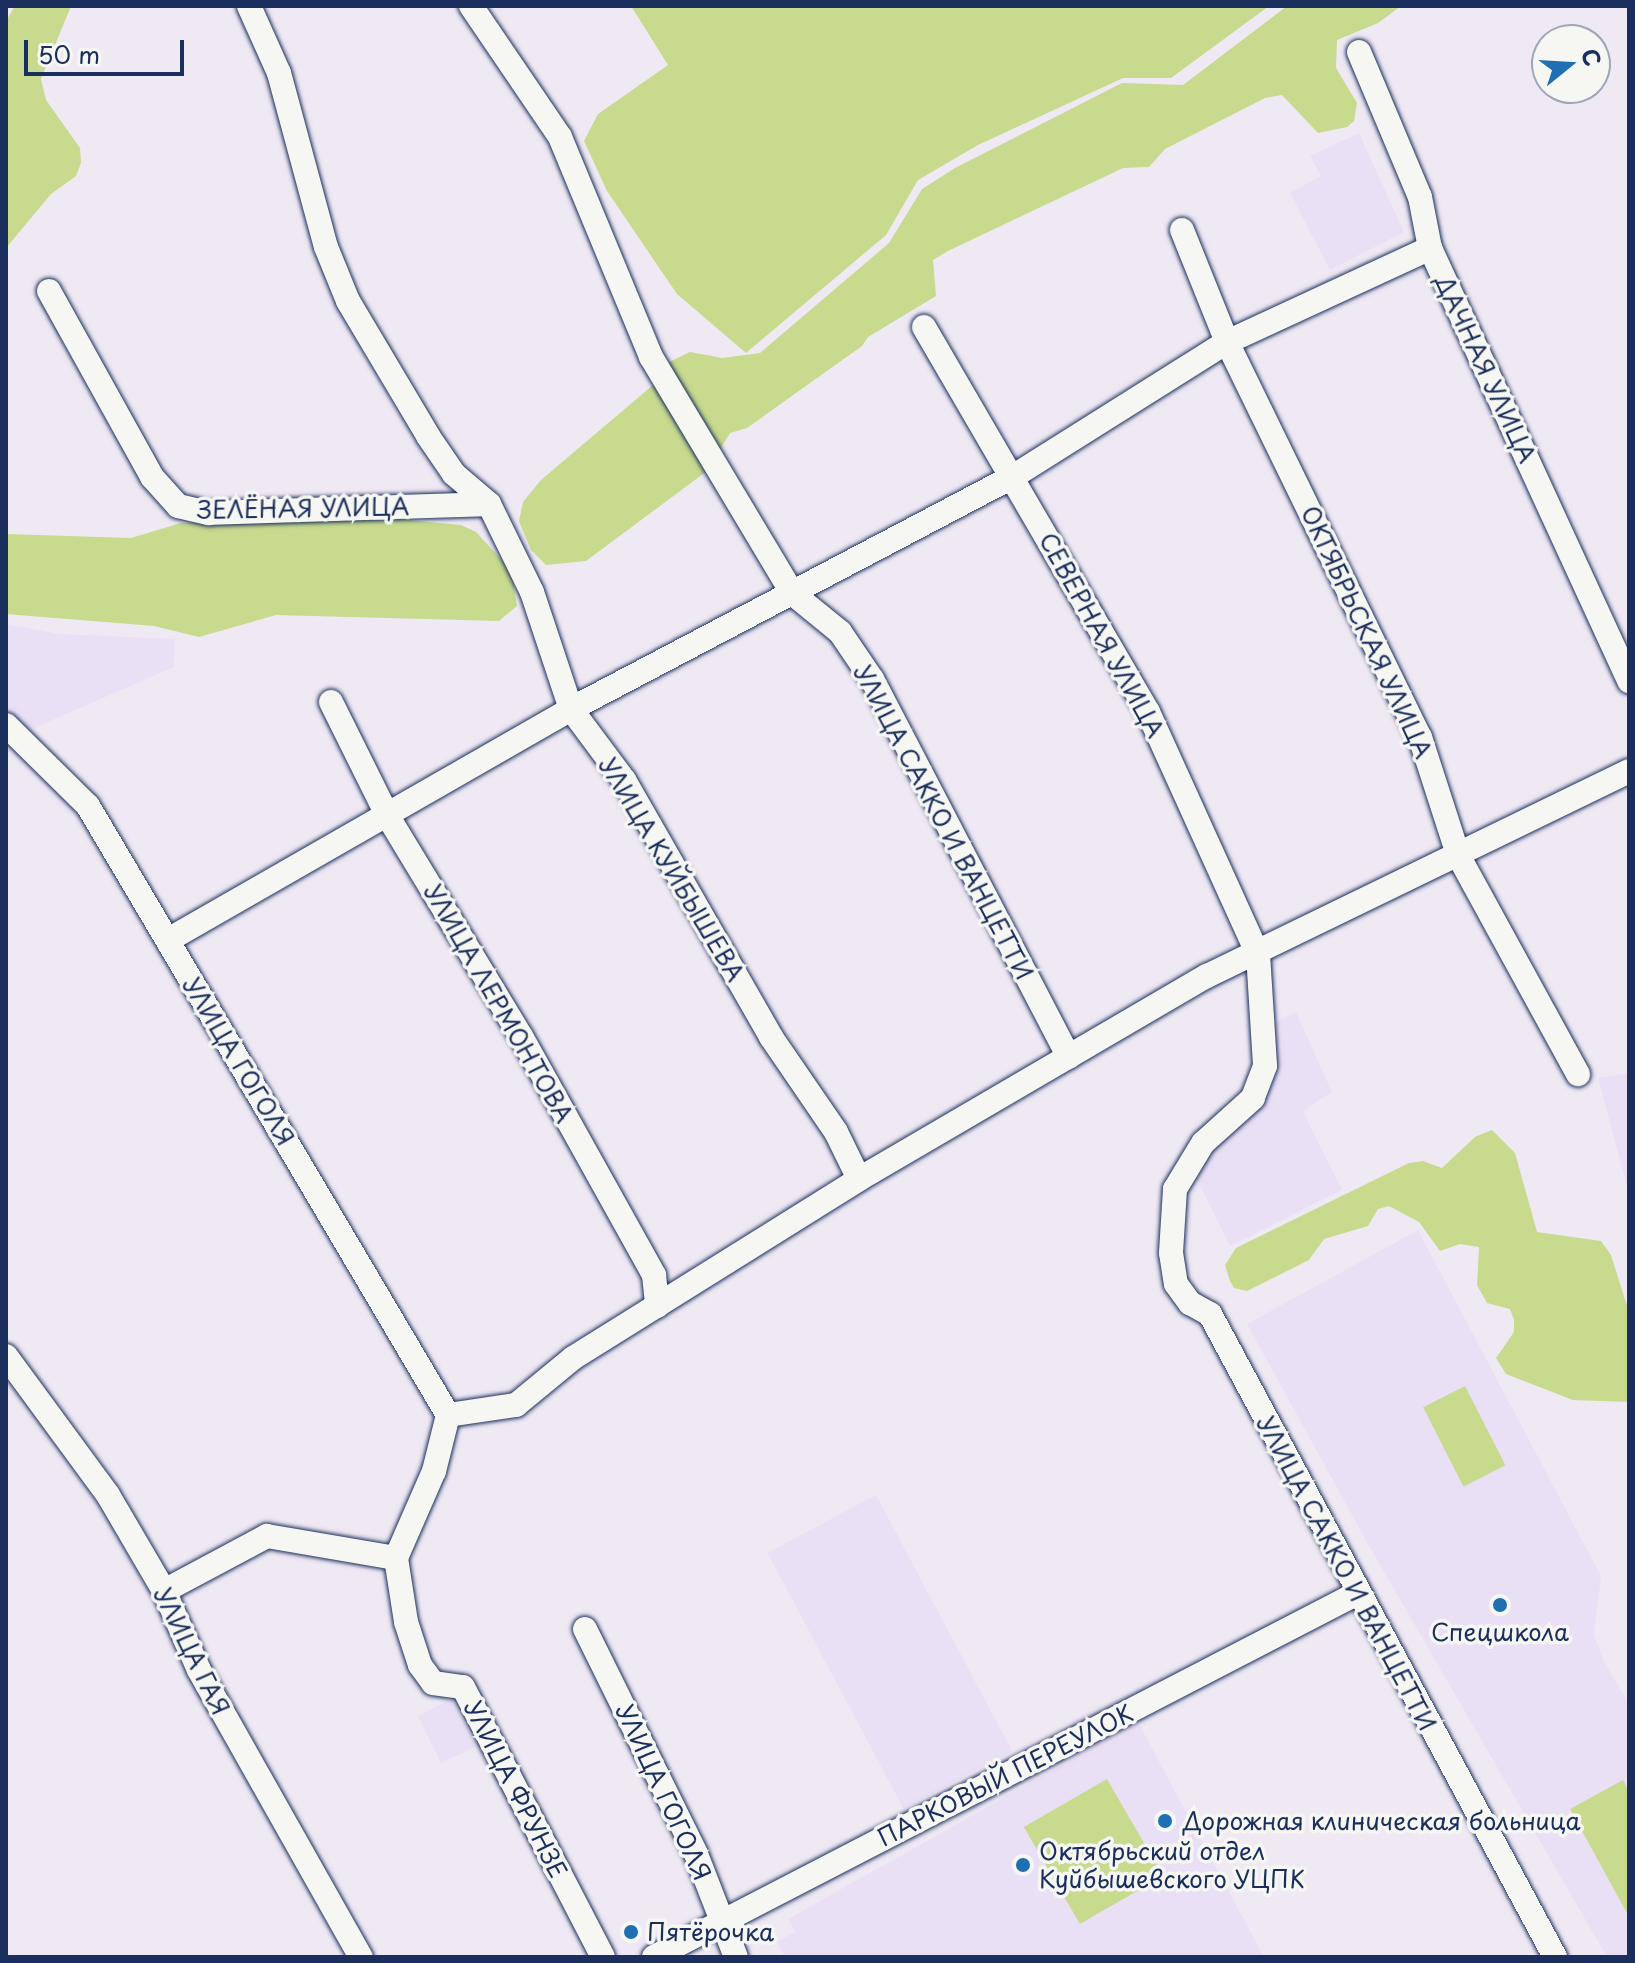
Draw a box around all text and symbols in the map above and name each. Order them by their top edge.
scale bar [28,24,188,74]
north arrow [1531,24,1611,104]
text: 50 m [38,36,100,72]
text: С [1574,44,1611,70]
street label: ДАЧНАЯ УЛИЦА [1430,271,1542,467]
street label: ЗЕЛЁНАЯ УЛИЦА [197,492,409,524]
street label: ОКТЯБРЬСКАЯ УЛИЦА [1296,501,1438,763]
street label: СЕВЕРНАЯ УЛИЦА [1034,527,1170,743]
street label: УЛИЦА САККО И ВАНЦЕТТИ [848,658,1040,986]
street label: УЛИЦА КУЙБЫШЕВА [593,751,751,987]
street label: УЛИЦА ЛЕРМОНТОВА [418,878,580,1128]
street label: УЛИЦА ГОГОЛЯ [177,971,301,1151]
street label: УЛИЦА САККО И ВАНЦЕТТИ [1251,1409,1443,1737]
street label: УЛИЦА ГАЯ [148,1581,236,1721]
marker: Спецшкола [1491,1596,1509,1614]
place label: Спецшкола [1431,1618,1569,1646]
street label: УЛИЦА ФРУНЗЕ [459,1695,573,1883]
street label: ПАРКОВЫЙ ПЕРЕУЛОК [873,1698,1137,1852]
street label: УЛИЦА ГОГОЛЯ [610,1699,718,1885]
place label: Дорожная клиническая больница [1183,1807,1582,1835]
marker: Дорожная клиническая больница [1154,1810,1176,1832]
place label: Октябрьский отдел Куйбышевского УЦПК [1039,1837,1306,1893]
marker: Октябрьский отдел Куйбышевского УЦПК [1014,1856,1032,1874]
place label: Пятёрочка [647,1918,774,1946]
marker: Пятёрочка [622,1923,640,1941]

